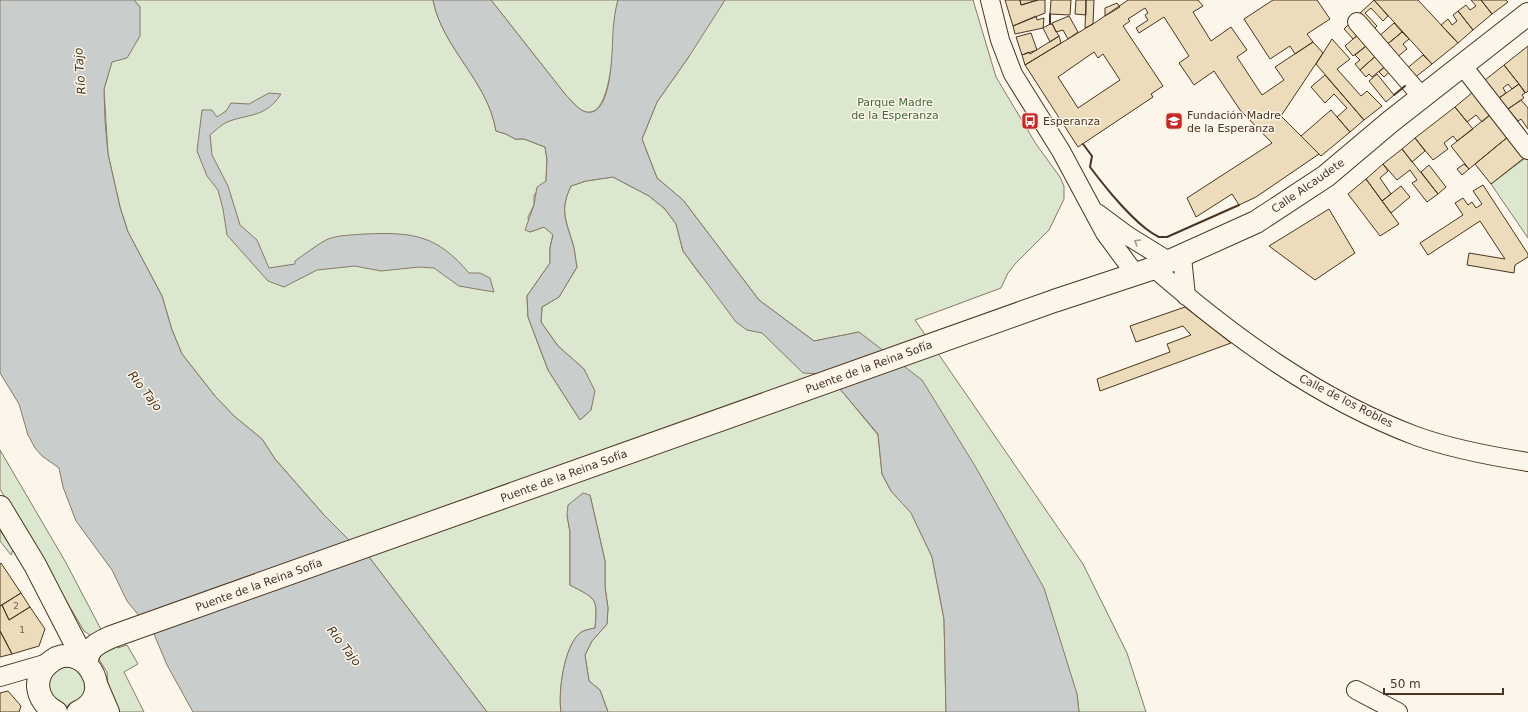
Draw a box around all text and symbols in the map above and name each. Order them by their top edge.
water label: Río Tajo [71,47,89,95]
park label: Parque Madre de la Esperanza [851,96,939,122]
place label: Fundación Madre de la Esperanza [1187,109,1281,135]
bus stop icon: Esperanza [1020,111,1040,131]
school or university icon: Fundación Madre de la Esperanza [1164,111,1184,131]
place label: Esperanza [1043,115,1100,128]
street label: Calle Alcaudete [1269,156,1347,216]
one-way arrow [1134,239,1141,246]
street label: Puente de la Reina Sofía [804,338,934,396]
water label: Río Tajo [125,368,165,414]
street label: Calle de los Robles [1297,372,1395,430]
street label: Puente de la Reina Sofía [499,447,629,505]
street label: Puente de la Reina Sofía [194,556,324,614]
house number: 2 [13,601,19,611]
water label: Río Tajo [324,623,364,669]
house number: 1 [19,625,25,635]
scale bar [1384,670,1503,696]
text: 50 m [1390,677,1421,691]

